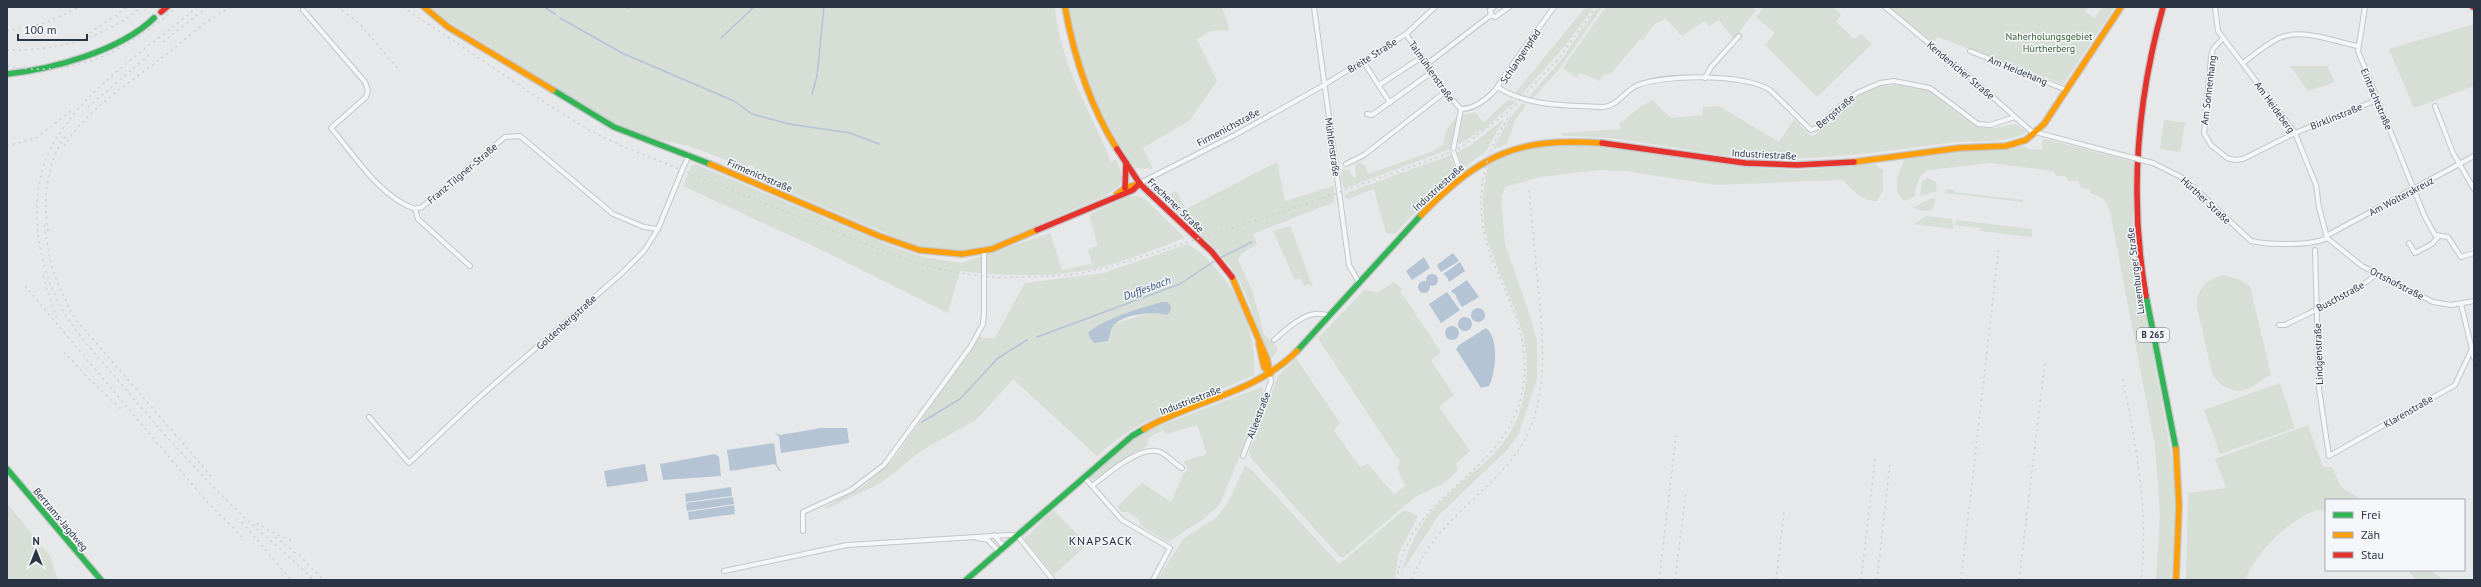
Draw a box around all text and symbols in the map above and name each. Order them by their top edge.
scale bar [18,16,87,42]
text: 100 m [24,22,57,37]
street label: Schlangenpfad [1497,26,1544,86]
park label: Naherholungsgebiet Hürtherberg [2006,30,2093,55]
street label: Breite Straße [1345,35,1399,76]
street label: Talmühlenstraße [1406,38,1458,104]
street label: Kendenicher Straße [1924,38,1997,102]
street label: Am Heidehang [1986,53,2049,88]
street label: Am Sonnenhang [2198,54,2219,126]
street label: Eintrachtstraße [2358,66,2395,132]
street label: Am Heideberg [2251,79,2298,136]
street label: Bergstraße [1813,91,1857,131]
street label: Birklinstraße [2308,100,2364,133]
street label: Firmenichstraße [1194,105,1262,150]
street label: Mühlenstraße [1322,117,1343,177]
street label: Franz-Tilgner-Straße [424,140,500,207]
street label: Industriestraße [1731,146,1797,163]
street label: Firmenichstraße [725,156,794,195]
street label: Industriestraße [1410,161,1467,214]
street label: Hürther Straße [2178,174,2233,227]
street label: Am Wolterskreuz [2367,174,2436,219]
street label: Frechener Straße [1145,175,1207,235]
street label: Luxemburger Straße [2124,227,2147,315]
street label: Ortshofstraße [2368,264,2426,303]
water label: Duffesbach [1121,273,1173,303]
street label: Buschstraße [2314,278,2366,314]
street label: Goldenbergstraße [534,292,599,353]
street label: Lindgenstraße [2311,323,2326,385]
road number: B 265 [2137,328,2169,342]
street label: Industriestraße [1158,383,1223,418]
street label: Alleestraße [1244,390,1273,440]
street label: Klarenstraße [2381,392,2435,431]
street label: Bertrams-Jagdweg [30,485,91,554]
legend [2325,499,2465,571]
text: Frei [2361,507,2381,522]
text: Zäh [2361,527,2380,542]
north arrow [16,531,56,571]
district label: KNAPSACK [1069,533,1133,548]
text: N [32,534,40,548]
text: Stau [2361,547,2384,562]

